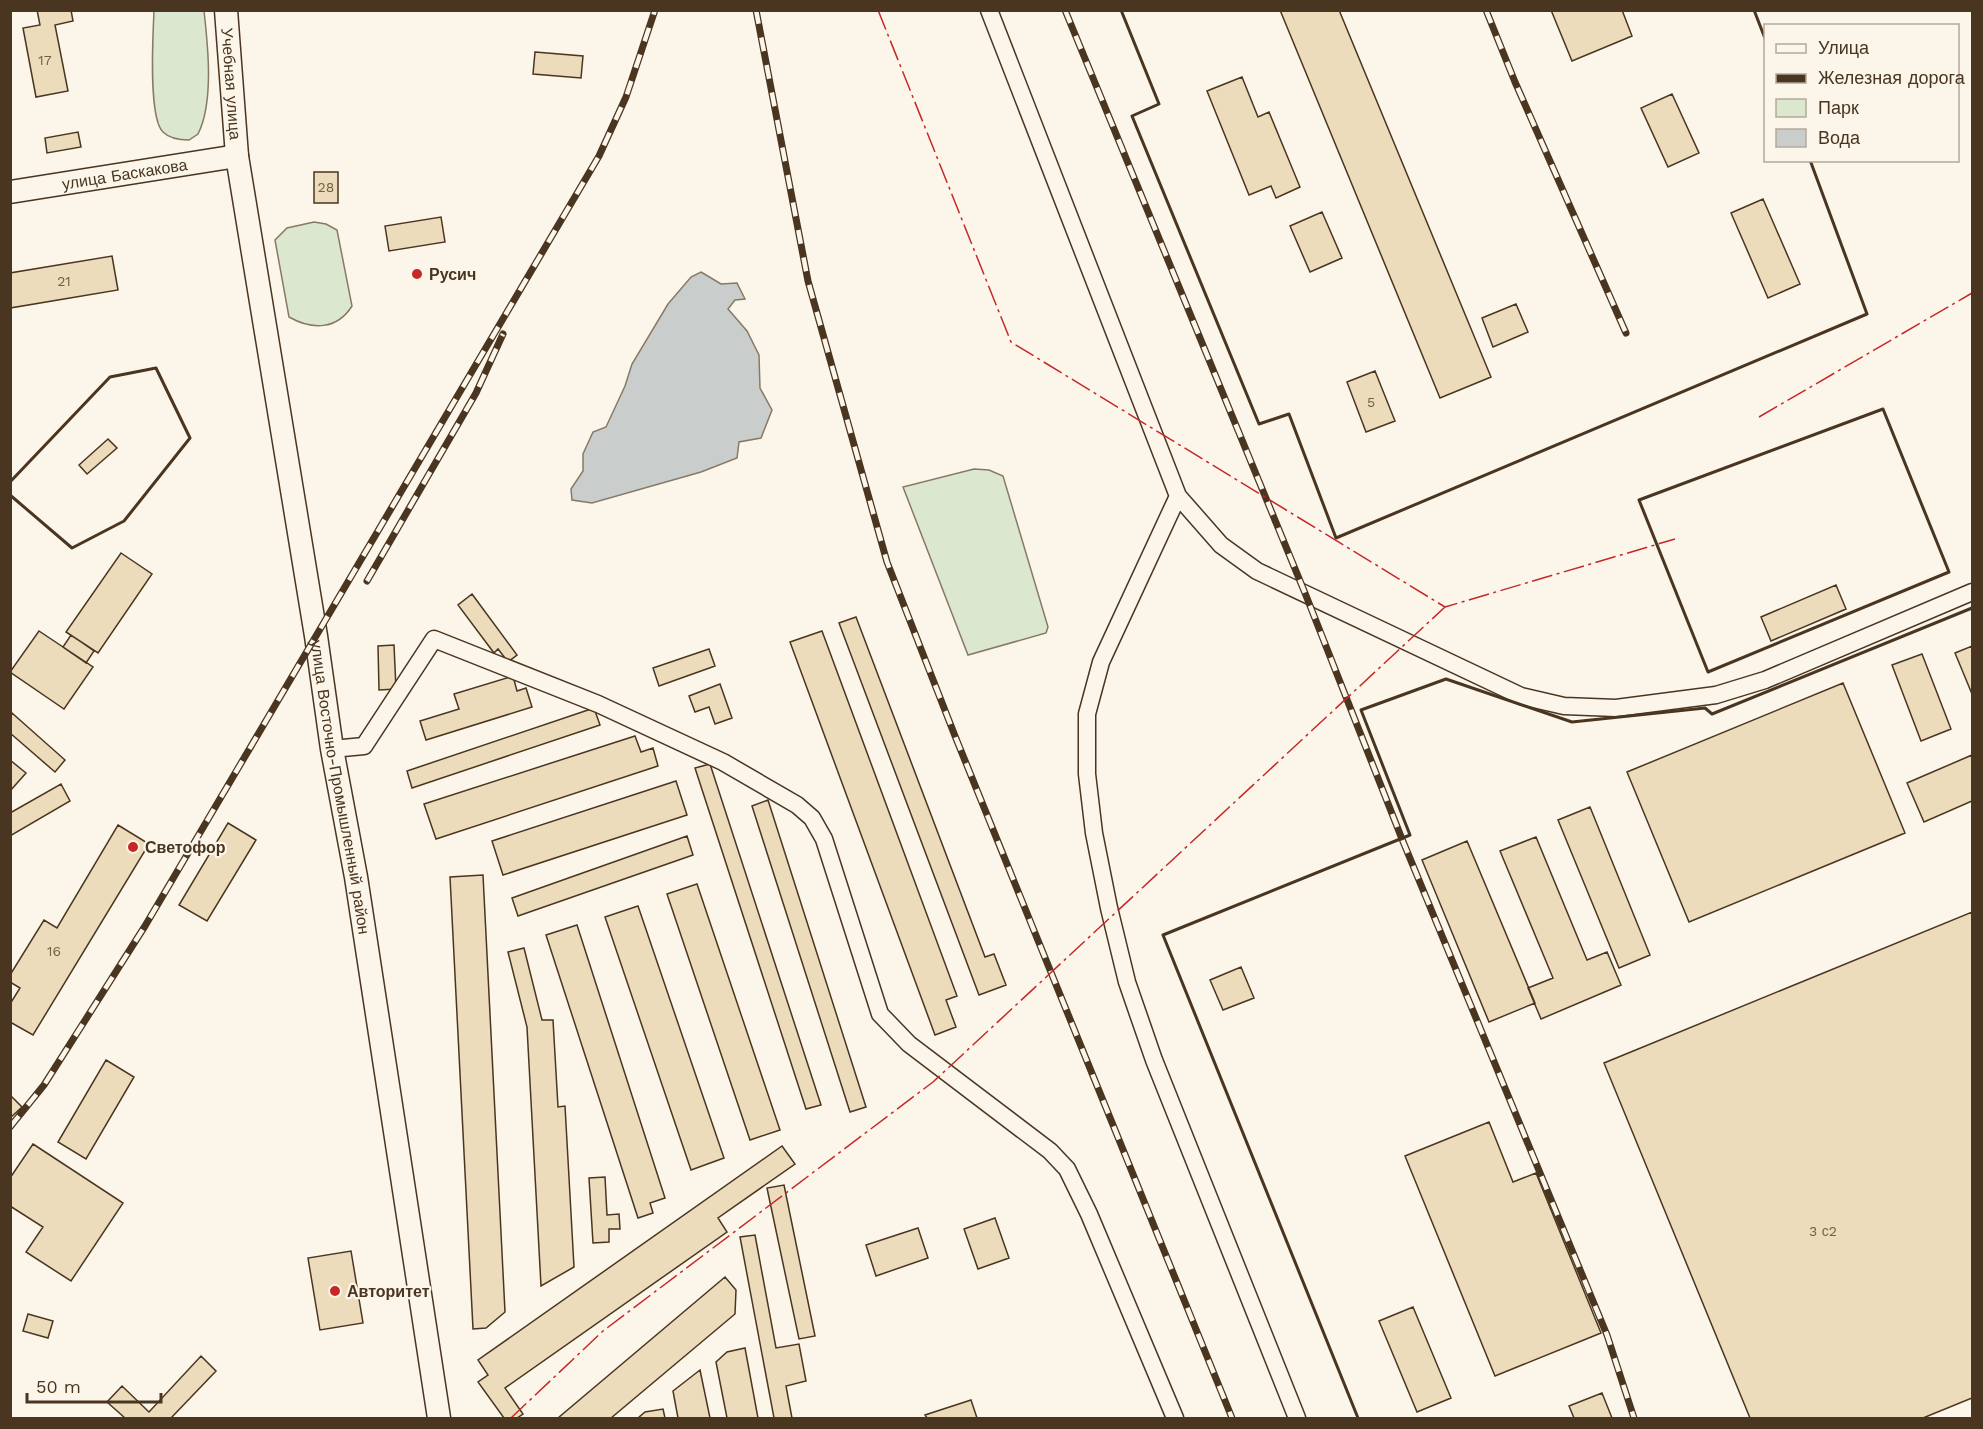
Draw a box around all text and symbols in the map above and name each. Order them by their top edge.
legend [1764,24,1959,162]
street label: Учебная улица [217,27,245,141]
text: Улица [1818,37,1870,58]
house number: 17 [38,52,52,68]
text: Железная дорога [1818,67,1966,88]
text: Парк [1818,97,1859,118]
text: Вода [1818,127,1861,148]
street label: улица Баскакова [61,155,189,194]
house number: 28 [318,179,334,195]
place label: Русич [429,265,476,284]
marker: Русич [410,267,424,281]
house number: 21 [57,273,71,289]
house number: 5 [1367,394,1375,410]
street label: улица Восточно-Промышленный район [307,639,374,936]
place label: Светофор [145,838,226,857]
marker: Светофор [126,840,140,854]
house number: 16 [47,943,61,959]
house number: 3 с2 [1809,1223,1837,1239]
place label: Авторитет [347,1282,430,1301]
marker: Авторитет [328,1284,342,1298]
scale bar [27,1366,160,1404]
text: 50 m [36,1376,81,1397]

